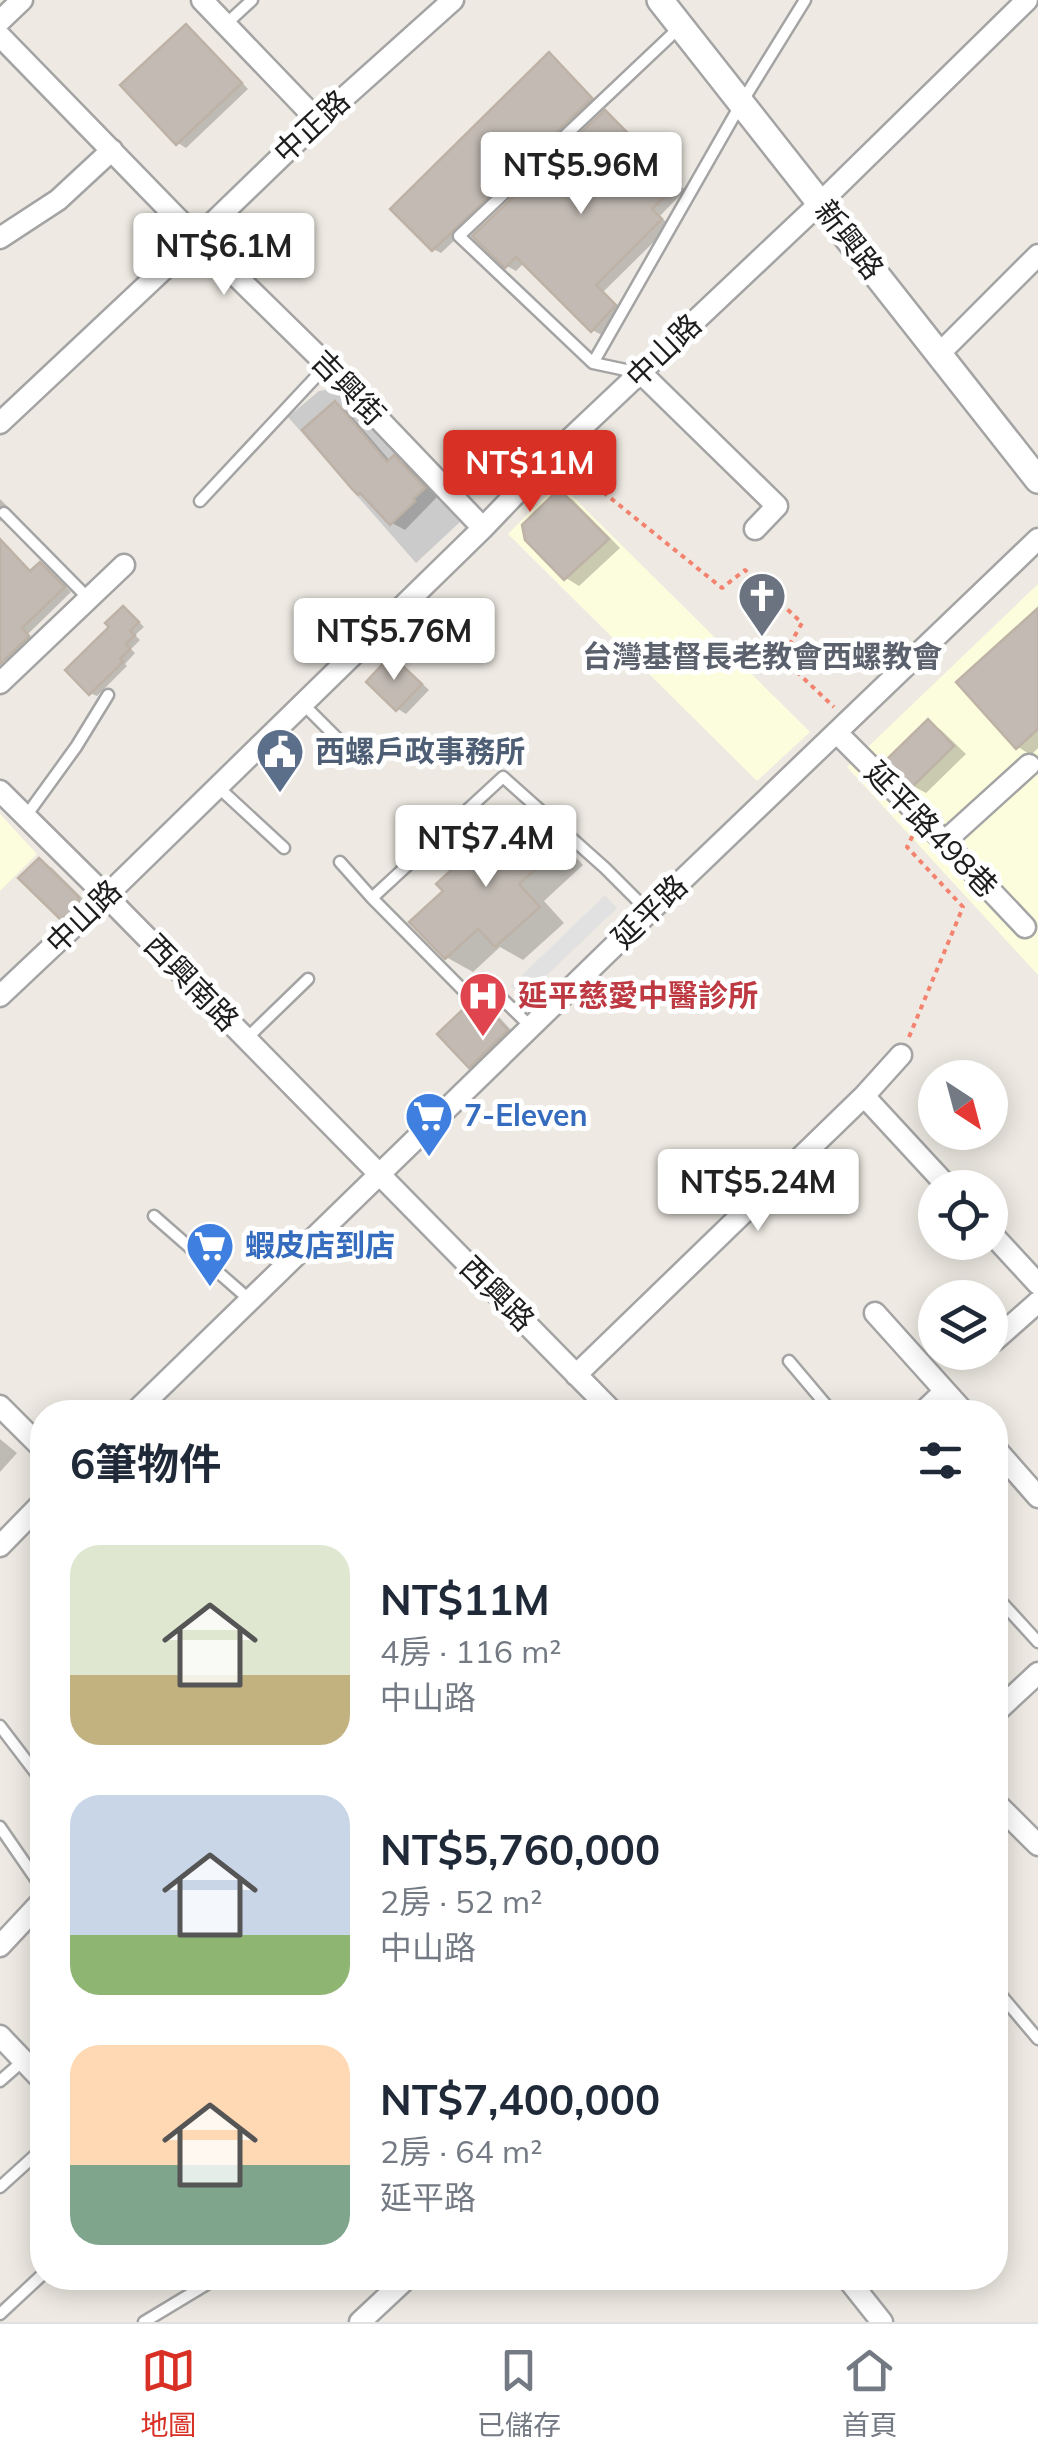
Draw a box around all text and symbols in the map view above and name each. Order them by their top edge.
street label: 中正路 [265,82,357,171]
pin: NT$5.96M [478,132,684,217]
text: NT$5.96M [503,144,659,184]
street label: 新興路 [807,192,892,287]
pin: NT$6.1M [132,213,316,298]
text: NT$6.1M [155,225,293,265]
street label: 中山路 [618,305,709,395]
street label: 吉興街 [304,342,394,433]
pin: NT$11M [449,430,611,515]
text: NT$11M [465,442,595,482]
church icon: 台灣基督長老教會西螺教會 [736,570,788,638]
pin: NT$5.76M [291,598,497,683]
text: NT$5.76M [316,610,472,650]
place label: 台灣基督長老教會西螺教會 [582,637,943,675]
public building icon: 西螺戶政事務所 [254,726,306,794]
place label: 西螺戶政事務所 [315,732,525,770]
street label: 延平路498巷 [858,754,1006,905]
pin: NT$7.4M [394,805,578,890]
text: NT$7.4M [417,817,555,857]
street label: 延平路 [604,866,695,956]
street label: 中山路 [38,871,129,961]
street label: 西興南路 [136,926,247,1039]
hospital icon: 延平慈愛中醫診所 [457,970,509,1038]
place label: 延平慈愛中醫診所 [518,976,758,1014]
north arrow [918,1060,1008,1150]
map controls [918,1060,1008,1370]
supermarket icon: 7-Eleven [403,1090,455,1158]
place label: 7-Eleven [464,1096,588,1134]
pin: NT$5.24M [655,1149,861,1234]
text: NT$5.24M [680,1161,836,1201]
button: locate [918,1170,1008,1260]
supermarket icon: 蝦皮店到店 [184,1220,236,1288]
place label: 蝦皮店到店 [245,1226,395,1264]
street label: 西興路 [452,1248,543,1339]
button: layers [918,1280,1008,1370]
icon: filters [913,1433,968,1488]
text: 6筆物件 [70,1437,221,1490]
text: NT$11M [380,1573,550,1626]
icon: home [150,1585,270,1705]
text: 4房 · 116 m² [380,1631,562,1671]
text: 中山路 [380,1677,476,1717]
text: NT$5,760,000 [380,1823,660,1876]
icon: home [150,1835,270,1955]
text: 2房 · 52 m² [380,1881,542,1921]
text: 中山路 [380,1927,476,1967]
text: NT$7,400,000 [380,2073,660,2126]
icon: home [150,2085,270,2205]
text: 2房 · 64 m² [380,2131,542,2171]
text: 延平路 [380,2177,476,2217]
tab: 地圖 [140,2343,196,2443]
tab: 已儲存 [477,2343,561,2443]
tab: 首頁 [842,2343,898,2443]

